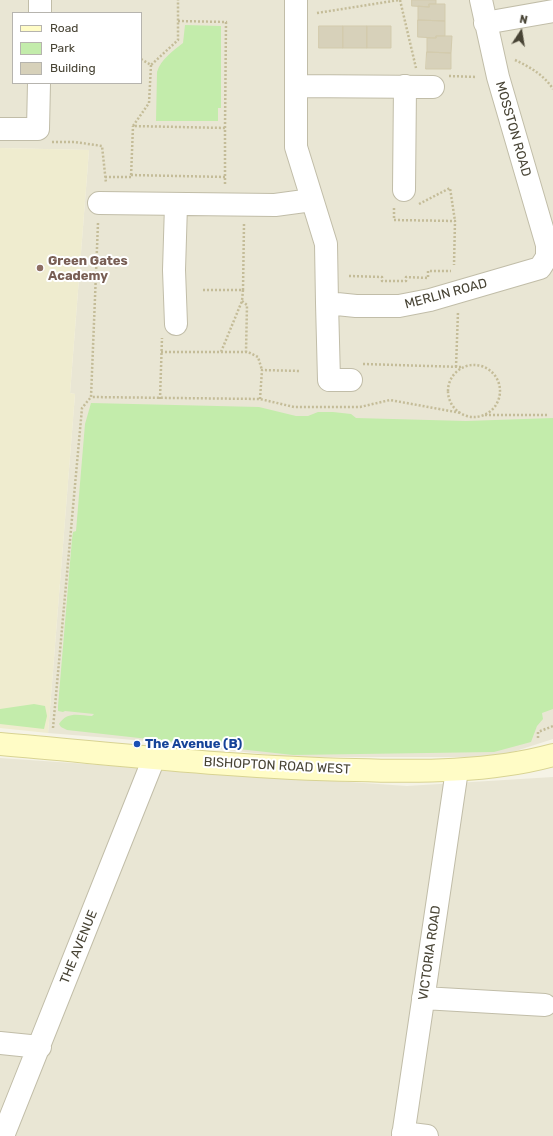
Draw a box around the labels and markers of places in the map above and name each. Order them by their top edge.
place label: Green Gates Academy [48,253,128,284]
marker: Green Gates Academy [35,263,45,273]
place label: The Avenue (B) [145,736,242,752]
marker: The Avenue (B) [132,739,142,749]

